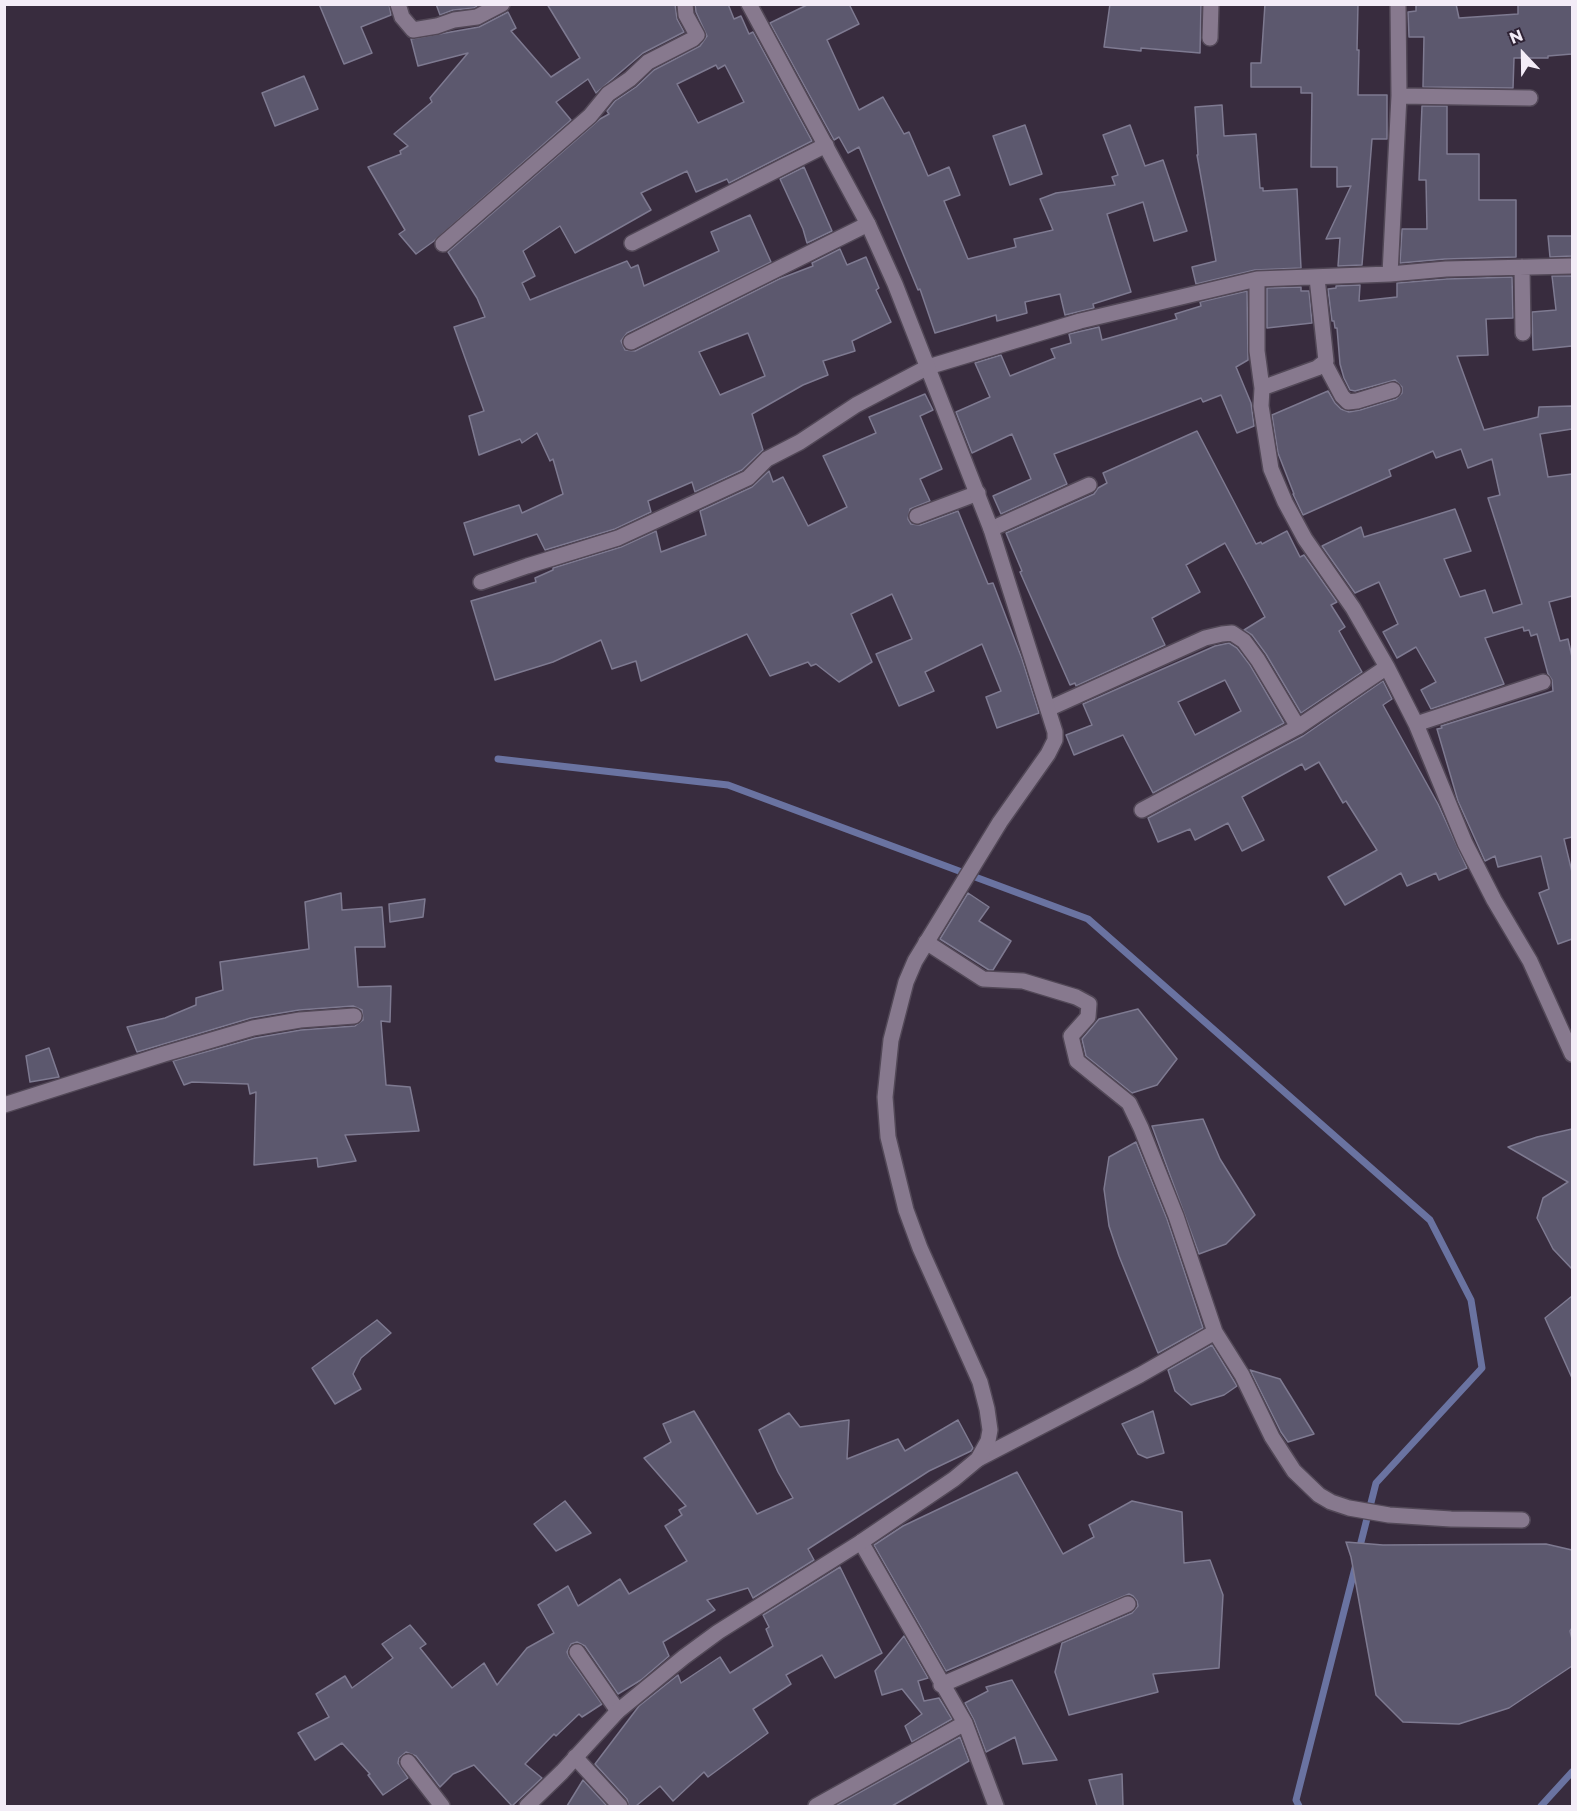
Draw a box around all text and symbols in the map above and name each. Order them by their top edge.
north arrow [1493,24,1553,84]
text: N [1507,26,1526,48]

